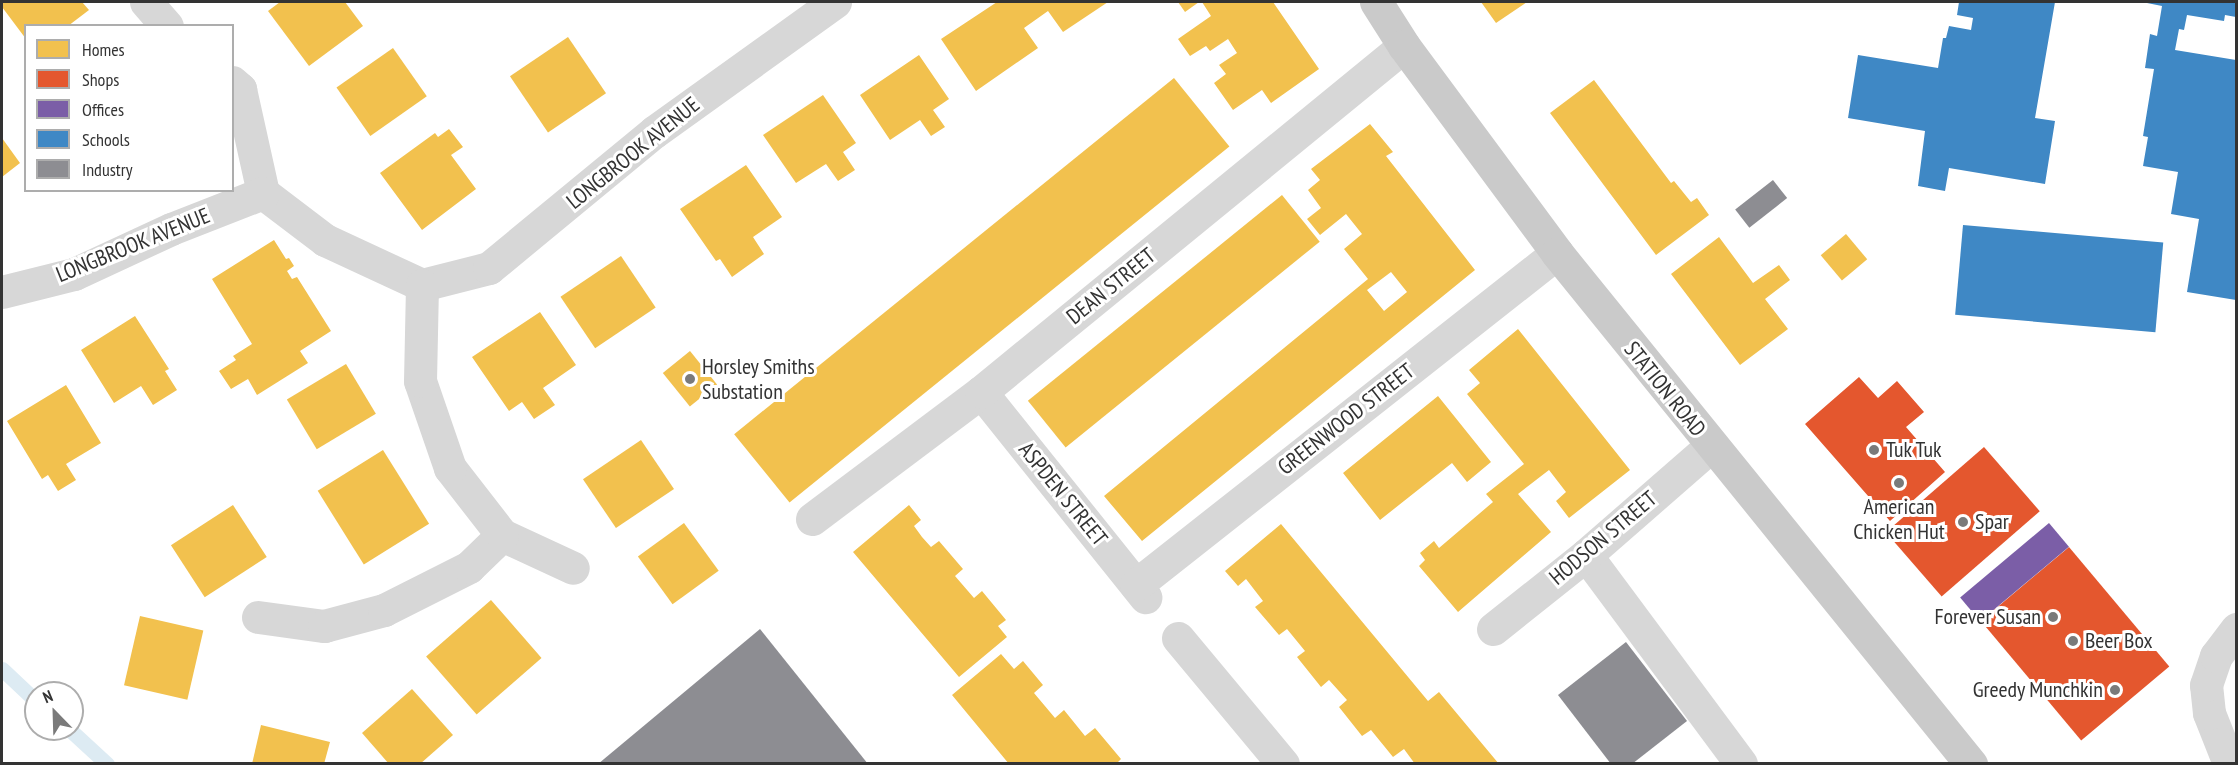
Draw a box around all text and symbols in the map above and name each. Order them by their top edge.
legend [24,24,234,192]
text: Homes [82,38,125,61]
text: Shops [82,68,119,91]
street label: LONGBROOK AVENUE [561,91,705,215]
text: Offices [82,98,124,121]
text: Schools [82,128,130,151]
text: Industry [82,158,132,181]
street label: LONGBROOK AVENUE [52,202,214,288]
street label: DEAN STREET [1061,242,1161,330]
street label: STATION ROAD [1619,336,1711,442]
place label: Horsley Smiths Substation [702,353,815,404]
street label: GREENWOOD STREET [1273,358,1419,480]
marker: Horsley Smiths Substation [683,372,697,386]
street label: ASPDEN STREET [1013,437,1113,551]
place label: Tuk Tuk [1886,437,1943,463]
marker: Tuk Tuk [1867,443,1881,457]
marker: American Chicken Hut [1892,476,1906,490]
street label: HODSON STREET [1544,485,1662,591]
place label: American Chicken Hut [1853,493,1945,544]
place label: Spar [1975,509,2009,535]
marker: Spar [1956,515,1970,529]
place label: Forever Susan [1934,604,2041,630]
marker: Forever Susan [2046,610,2060,624]
place label: Beer Box [2085,628,2153,654]
marker: Beer Box [2066,634,2080,648]
place label: Greedy Munchkin [1972,677,2103,703]
north arrow [24,681,84,741]
marker: Greedy Munchkin [2108,683,2122,697]
text: N [40,685,56,707]

